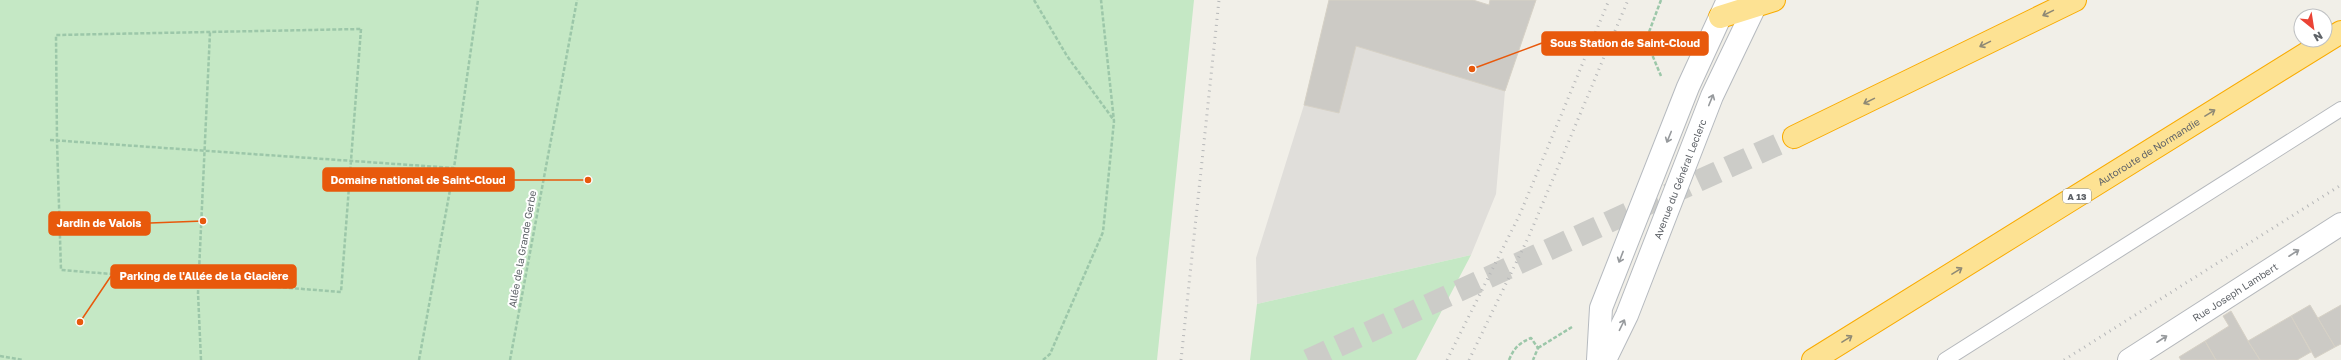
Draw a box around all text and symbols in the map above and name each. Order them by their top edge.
north arrow [2293,8,2333,48]
one-way arrow [2042,10,2054,17]
text: N [2311,29,2325,45]
callout: Sous Station de Saint-Cloud [1542,32,1708,55]
text: Sous Station de Saint-Cloud [1550,36,1700,49]
one-way arrow [1980,41,1992,48]
one-way arrow [1708,95,1716,107]
one-way arrow [1863,98,1875,105]
one-way arrow [2204,109,2216,117]
street label: Autoroute de Normandie [2095,115,2202,188]
street label: Avenue du Général Leclerc [1651,117,1709,241]
one-way arrow [1664,130,1672,142]
callout: Domaine national de Saint-Cloud [323,168,514,191]
text: Domaine national de Saint-Cloud [330,173,506,186]
street label: Allée de la Grande Gerbe [506,189,538,308]
road number: A 13 [2063,189,2091,203]
callout: Jardin de Valois [49,212,150,235]
text: Jardin de Valois [57,216,141,229]
one-way arrow [2289,249,2300,257]
one-way arrow [1616,251,1624,263]
street label: Rue Joseph Lambert [2190,260,2280,324]
callout: Parking de l'Allée de la Glacière [111,265,296,288]
one-way arrow [1951,266,1963,274]
text: Parking de l'Allée de la Glacière [120,269,289,282]
one-way arrow [1619,319,1626,331]
one-way arrow [1841,335,1853,343]
one-way arrow [2156,335,2167,343]

